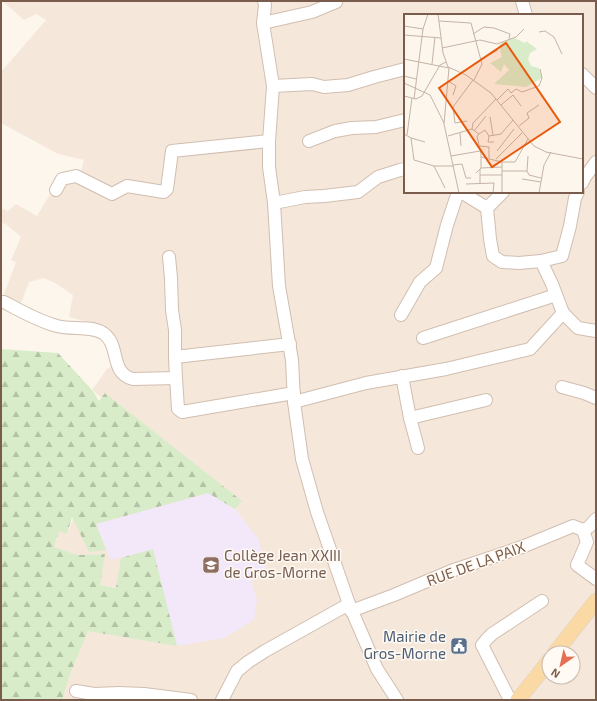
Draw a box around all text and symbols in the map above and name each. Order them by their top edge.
inset map [404,14,583,193]
street label: RUE DE LA PAIX [424,537,527,589]
place label: Collège Jean XXIII de Gros-Morne [224,546,341,581]
school or university icon: Collège Jean XXIII de Gros-Morne [201,555,221,575]
place label: Mairie de Gros-Morne [363,627,446,662]
public building icon: Mairie de Gros-Morne [449,636,469,656]
north arrow [541,645,581,685]
text: N [548,666,562,681]

